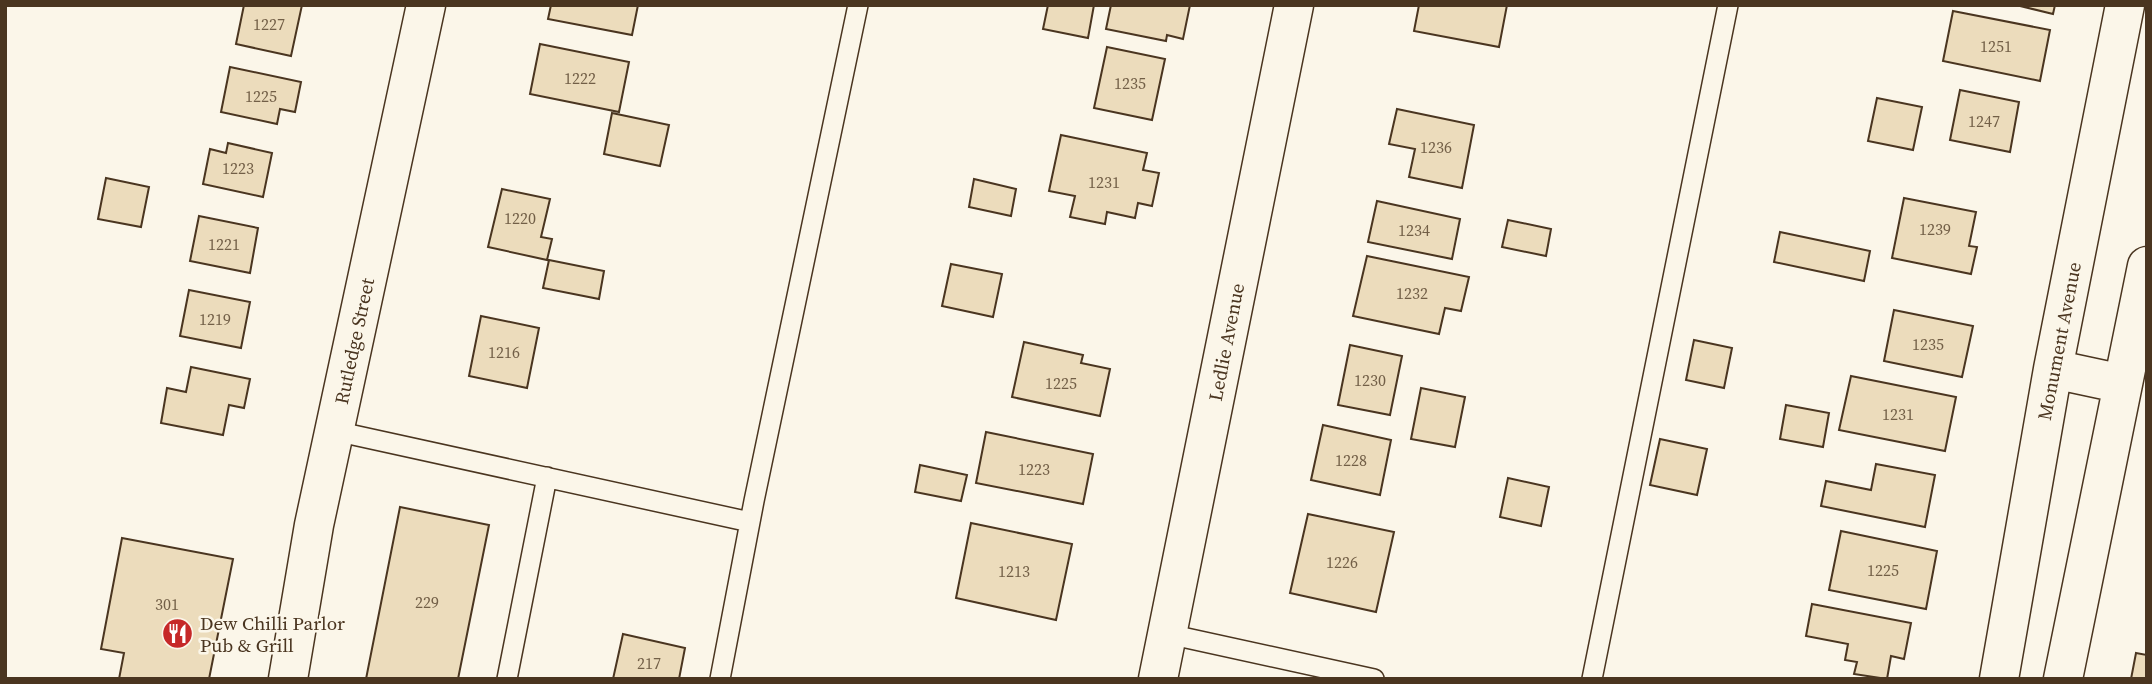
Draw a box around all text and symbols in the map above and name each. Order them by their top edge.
house number: 1227 [253,13,285,35]
house number: 1251 [1980,35,2012,57]
house number: 1222 [564,67,596,89]
house number: 1235 [1114,72,1146,94]
house number: 1225 [245,85,277,107]
house number: 1247 [1968,110,2000,132]
house number: 1236 [1420,136,1452,158]
house number: 1223 [222,157,254,179]
house number: 1231 [1088,171,1120,193]
house number: 1220 [504,207,536,229]
house number: 1239 [1919,218,1951,240]
house number: 1234 [1398,219,1430,241]
house number: 1221 [208,233,240,255]
street label: Monument Avenue [2031,260,2087,422]
street label: Rutledge Street [328,275,380,406]
street label: Ledlie Avenue [1202,281,1250,403]
house number: 1232 [1396,282,1428,304]
house number: 1219 [199,308,231,330]
house number: 1235 [1912,333,1944,355]
house number: 1216 [488,341,520,363]
house number: 1230 [1354,369,1386,391]
house number: 1225 [1045,372,1077,394]
house number: 1231 [1882,403,1914,425]
house number: 1228 [1335,449,1367,471]
house number: 1223 [1018,458,1050,480]
house number: 1226 [1326,551,1358,573]
house number: 1225 [1867,559,1899,581]
house number: 1213 [998,560,1030,582]
house number: 229 [415,591,439,613]
house number: 301 [155,593,179,615]
place label: Dew Chilli Parlor Pub & Grill [200,610,345,658]
restaurant icon: Dew Chilli Parlor Pub & Grill [160,617,194,651]
house number: 217 [637,652,661,674]

